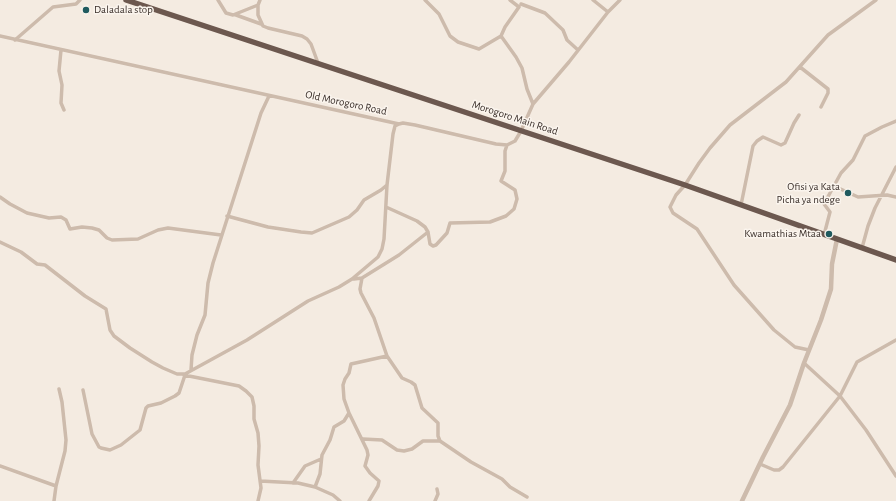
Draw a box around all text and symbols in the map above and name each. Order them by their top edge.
place label: Daladala stop [94,3,153,17]
marker: Daladala stop [81,5,91,15]
street label: Old Morogoro Road [304,88,388,118]
street label: Morogoro Main Road [470,98,560,138]
place label: Ofisi ya Kata Picha ya ndege [777,180,840,206]
marker: Ofisi ya Kata Picha ya ndege [843,188,853,198]
place label: Kwamathias Mtaa [744,227,821,241]
marker: Kwamathias Mtaa [824,229,834,239]

